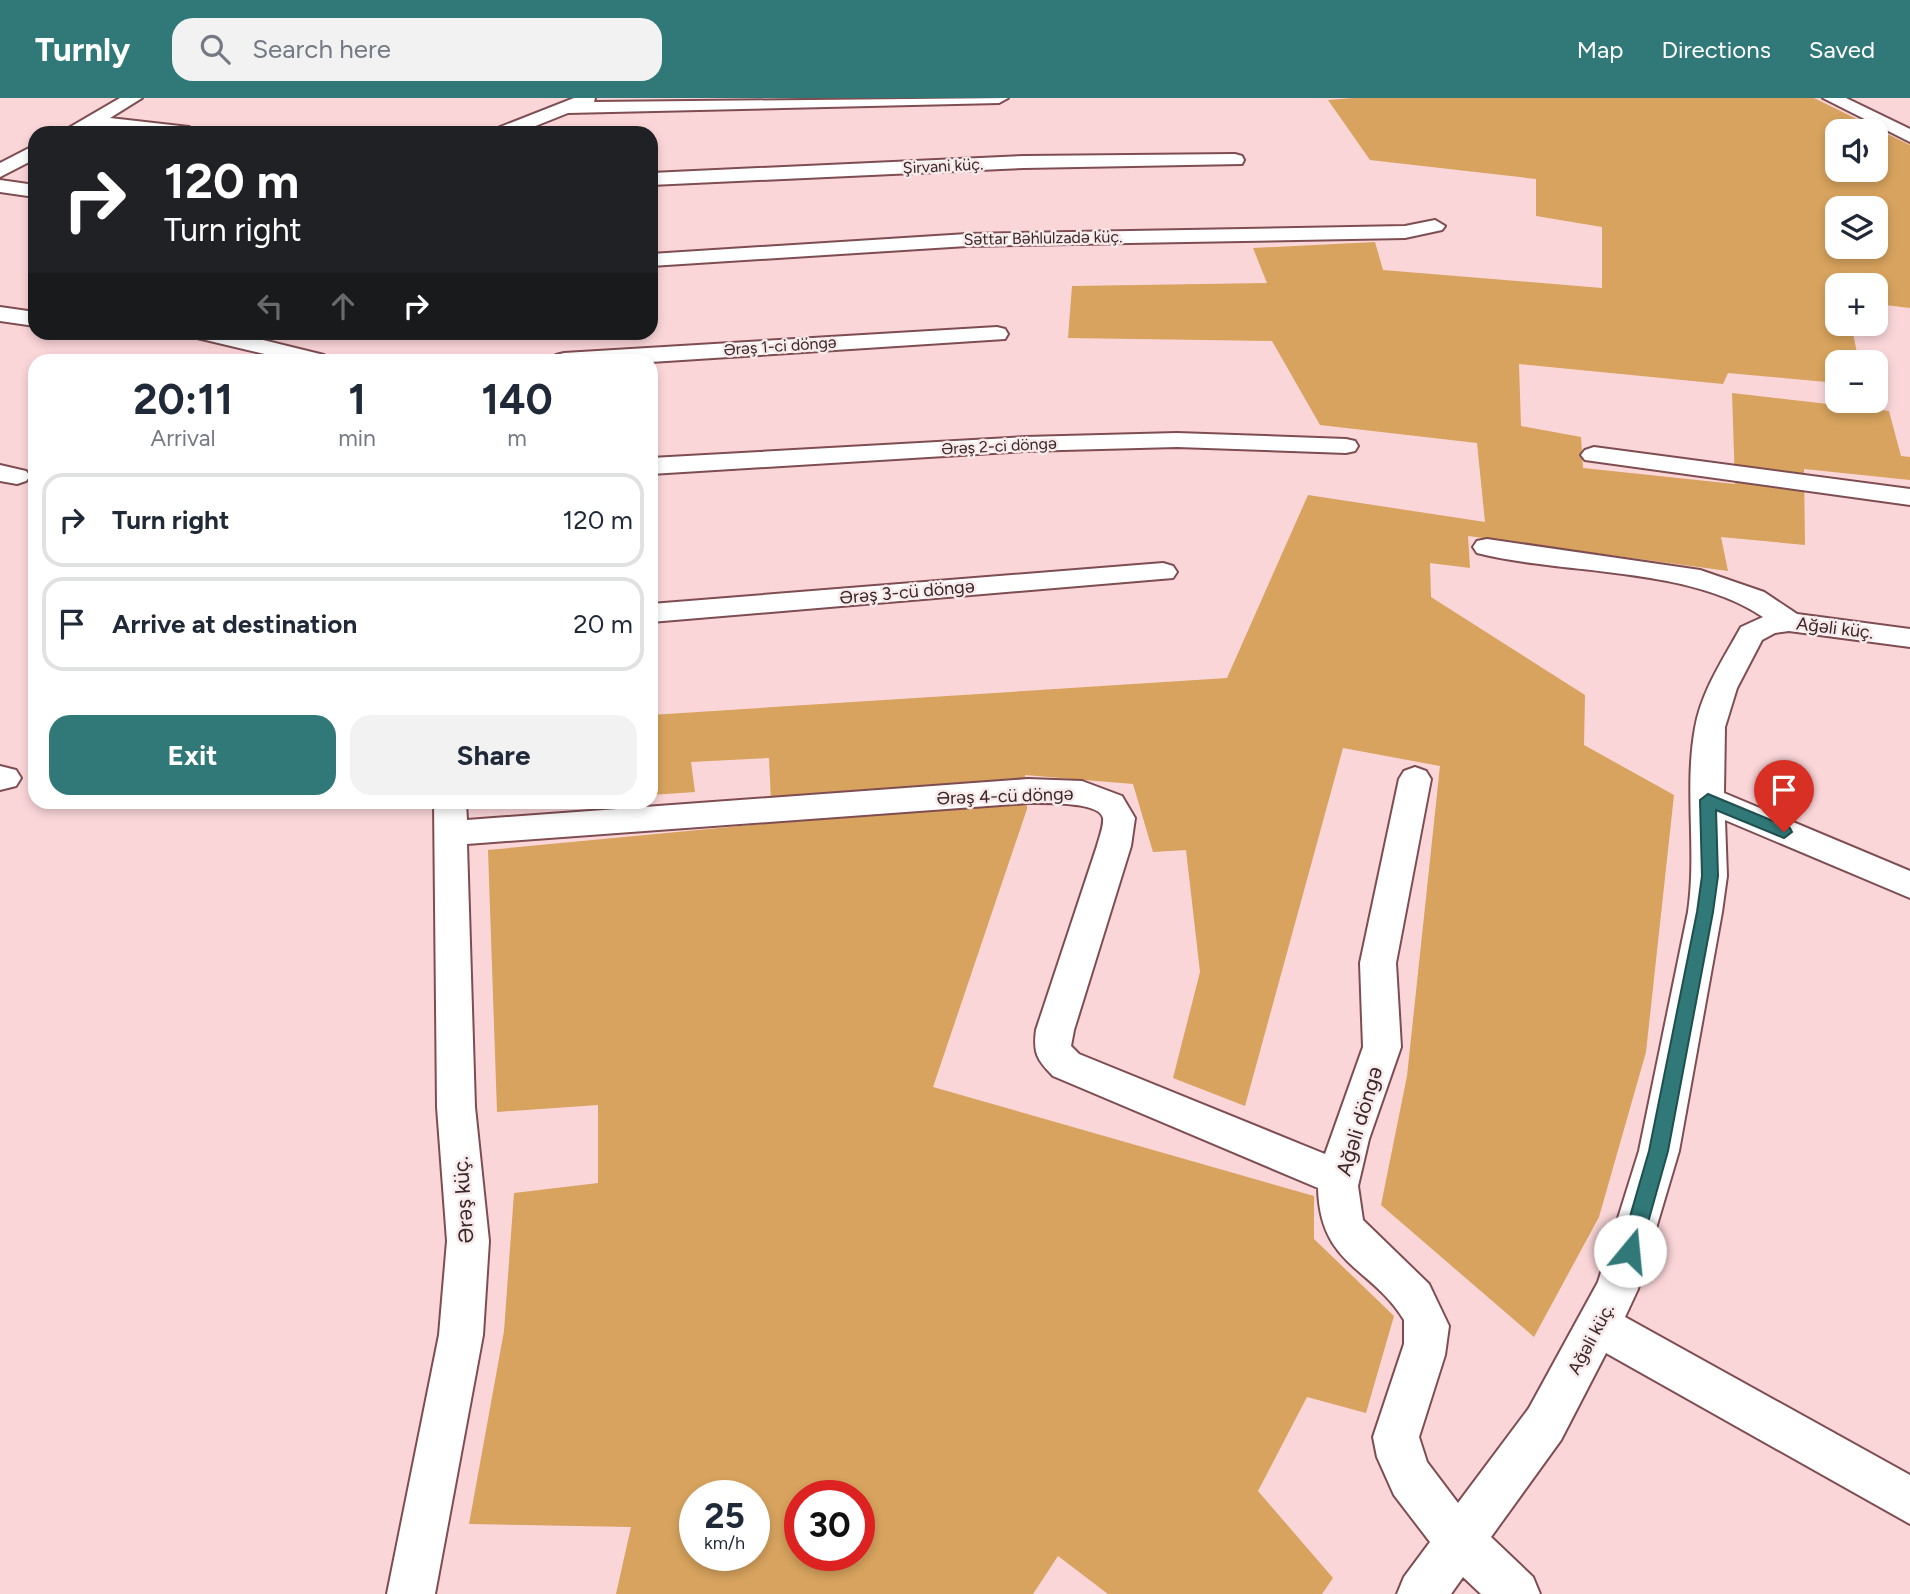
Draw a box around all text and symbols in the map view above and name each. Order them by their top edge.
search box [172,18,662,81]
text: Turnly [35,30,130,69]
icon: search [196,30,234,68]
text: Search here [252,33,391,65]
text: Map [1577,35,1623,64]
text: Directions [1661,35,1771,64]
text: Saved [1809,35,1875,64]
map controls [1825,119,1888,413]
button: sound [1825,119,1888,182]
text: 120 m [164,151,299,210]
icon: right [49,154,140,245]
street label: Şirvani küç. [902,154,984,178]
button: layers [1825,196,1888,259]
text: Turn right [164,211,302,249]
street label: Səttar Bəhlulzadə küç. [963,227,1123,249]
button: + [1825,273,1888,336]
icon: left [251,287,289,325]
icon: ahead [324,287,362,325]
icon: right [397,287,435,325]
street label: Ərəş 1-ci döngə [723,333,837,359]
button: − [1825,350,1888,413]
text: 20:11 [133,374,233,425]
text: 1 [348,374,366,425]
text: 140 [481,374,553,425]
text: Arrival [151,424,216,452]
text: min [338,424,376,452]
text: m [507,424,527,452]
street label: Ərəş 2-ci döngə [941,433,1057,459]
icon: right [53,501,91,539]
text: Turn right [112,504,229,536]
text: 120 m [563,504,633,536]
street label: Ərəş 3-cü döngə [838,575,976,609]
icon: arrive [53,605,91,643]
text: Arrive at destination [112,608,357,640]
text: 20 m [573,608,633,640]
street label: Ağəli küç. [1795,612,1875,644]
button: Exit [49,715,336,795]
button: Share [350,715,637,795]
pin [1754,760,1814,832]
icon: arrive [1765,771,1803,809]
street label: Ərəş 4-cü döngə [936,783,1074,809]
street label: Ağəli döngə [1331,1063,1387,1179]
street label: Ərəş küç. [447,1156,479,1244]
position arrow [1593,1214,1667,1288]
street label: Ağəli küç. [1563,1300,1619,1378]
speed limit sign: 30 [784,1480,875,1571]
text: 25 [704,1495,745,1537]
text: km/h [704,1532,745,1554]

